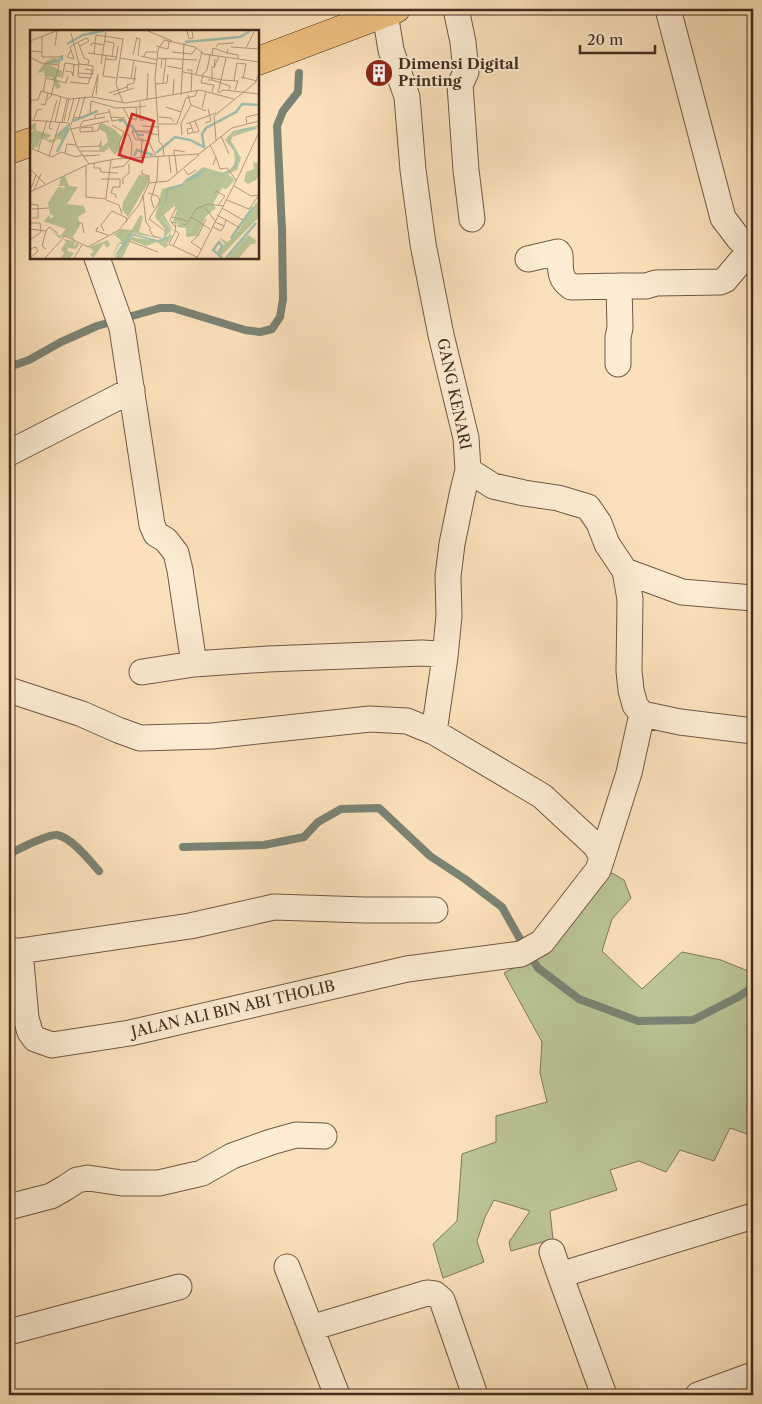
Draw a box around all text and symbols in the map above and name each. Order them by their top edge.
scale bar [580,22,654,54]
inset map [30,30,259,259]
text: 20 m [587,30,623,49]
place label: Dimensi Digital Printing [398,54,519,90]
building icon: Dimensi Digital Printing [364,58,394,88]
street label: GANG KENARI [433,336,476,451]
street label: JALAN ALI BIN ABI THOLIB [127,976,337,1042]

